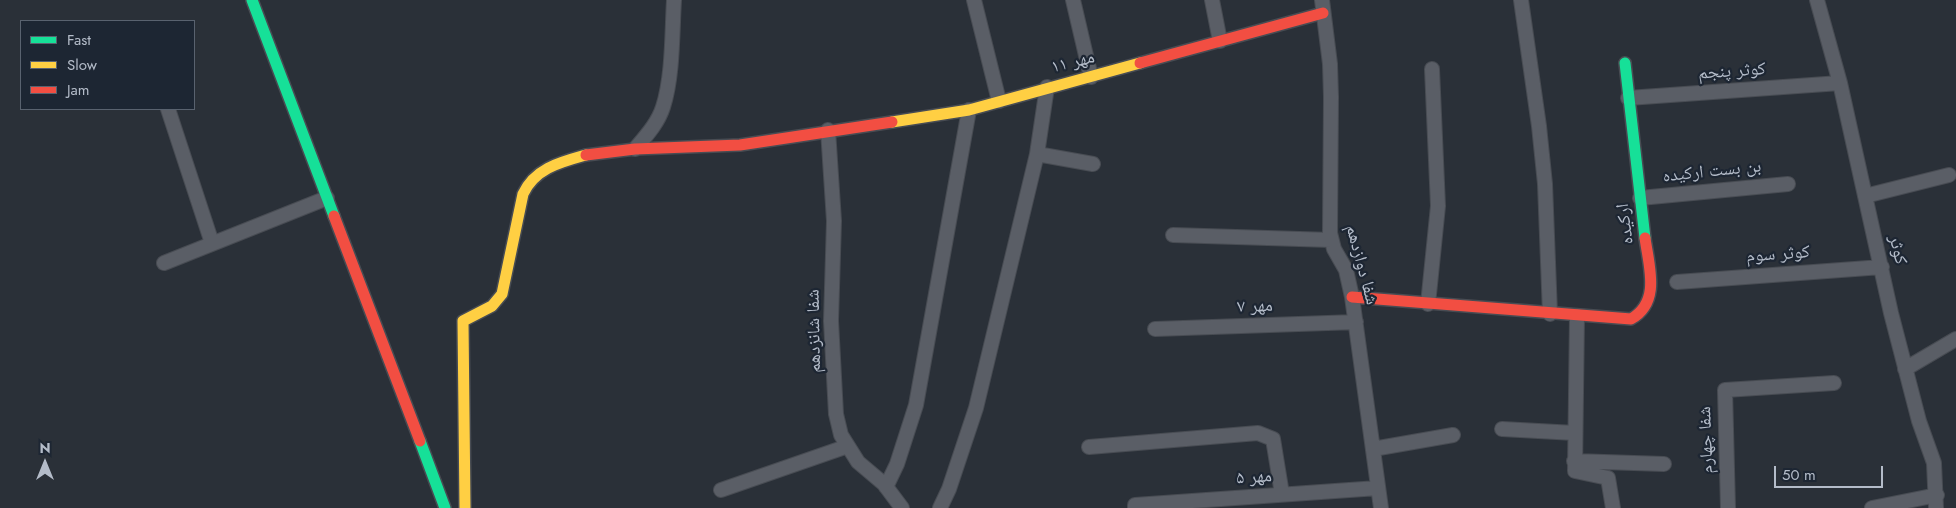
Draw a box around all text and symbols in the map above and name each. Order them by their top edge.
legend [20,20,195,110]
text: Fast [67,29,91,51]
street label: مهر ۱۱ [1049,47,1097,79]
text: Slow [67,54,97,76]
street label: کوثر پنجم [1697,59,1767,85]
text: Jam [67,79,90,101]
street label: بن بست ارکیده [1662,156,1762,188]
street label: ارکیده [1613,202,1639,246]
street label: شفا دوازدهم [1340,223,1382,307]
street label: کوثر [1883,233,1911,267]
street label: کوثر سوم [1745,242,1811,268]
street label: شفا شانزدهم [803,289,827,373]
street label: مهر ۷ [1237,296,1273,318]
street label: شفا چهارم [1695,406,1719,474]
north arrow [20,438,70,488]
text: N [39,438,51,458]
scale bar [1776,456,1885,488]
text: 50 m [1782,464,1816,486]
street label: مهر ۵ [1235,466,1273,490]

